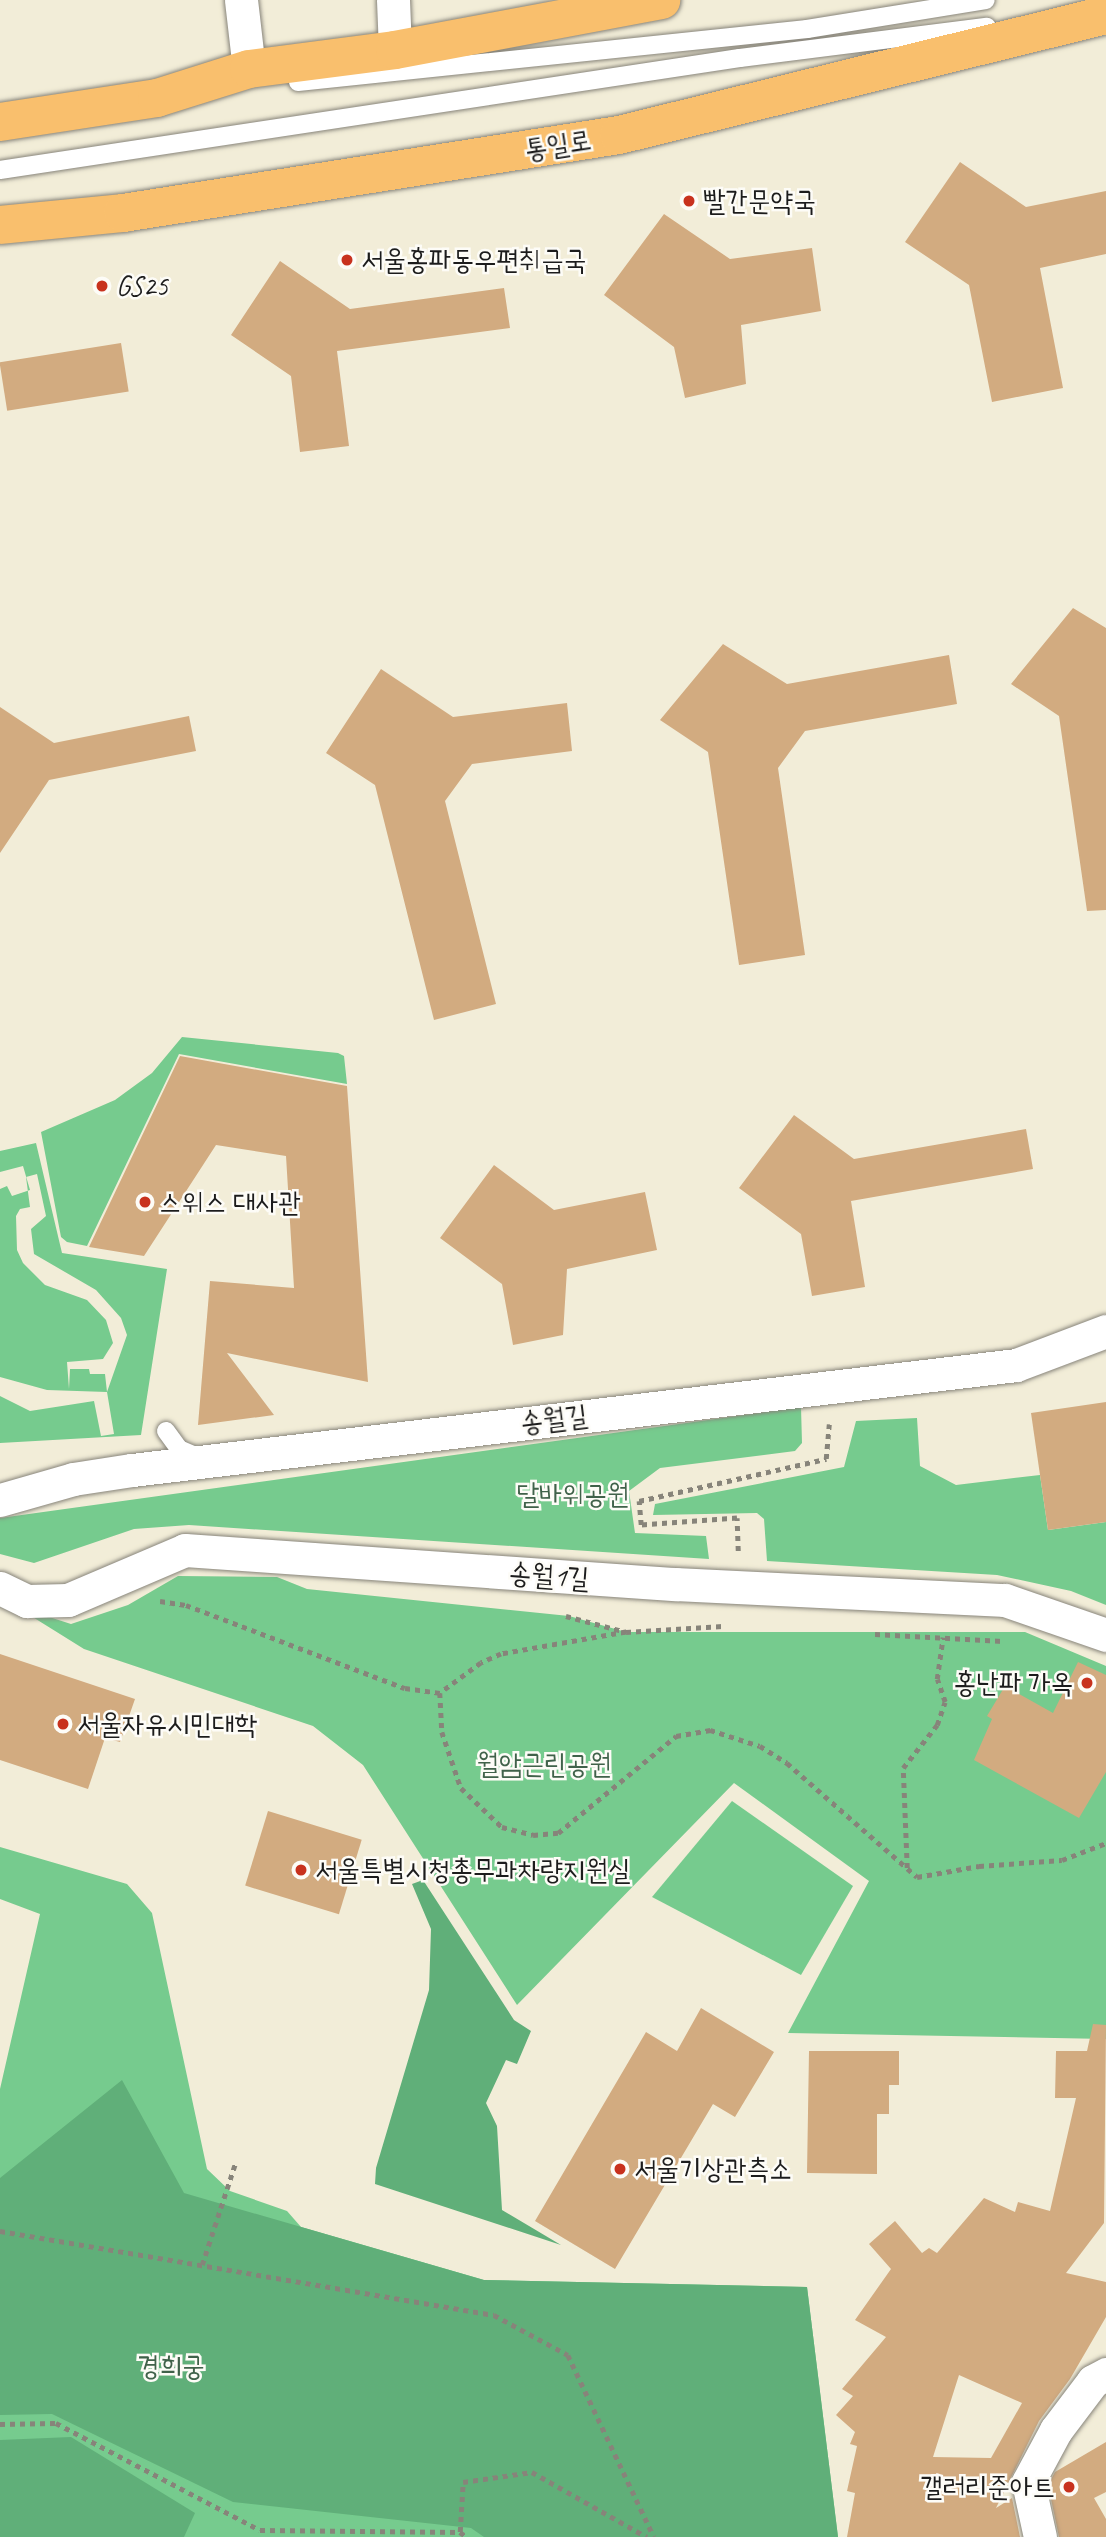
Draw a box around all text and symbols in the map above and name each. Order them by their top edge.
street label: 통일로 [522,123,594,167]
place label: 빨간문약국 [703,184,816,218]
marker: 빨간문약국 [681,193,697,209]
place label: 서울홍파동우편취급국 [361,243,586,277]
marker: 서울홍파동우편취급국 [339,252,355,268]
place label: GS25 [116,269,168,303]
marker: GS25 [94,278,110,294]
place label: 스위스 대사관 [159,1185,301,1219]
marker: 스위스 대사관 [137,1194,153,1210]
street label: 송월길 [518,1398,590,1440]
park label: 달바위공원 [517,1477,629,1511]
street label: 송월1길 [508,1556,590,1596]
place label: 홍난파 가옥 [954,1666,1073,1700]
marker: 홍난파 가옥 [1079,1675,1095,1691]
place label: 서울자유시민대학 [77,1707,257,1741]
marker: 서울자유시민대학 [55,1716,71,1732]
park label: 월암근린공원 [476,1747,612,1781]
place label: 서울특별시청총무과차량지원실 [315,1853,630,1887]
marker: 서울특별시청총무과차량지원실 [293,1862,309,1878]
place label: 서울기상관측소 [634,2152,792,2186]
marker: 서울기상관측소 [612,2161,628,2177]
park label: 경희궁 [137,2349,205,2383]
place label: 갤러리준아트 [920,2470,1055,2504]
marker: 갤러리준아트 [1061,2479,1077,2495]

